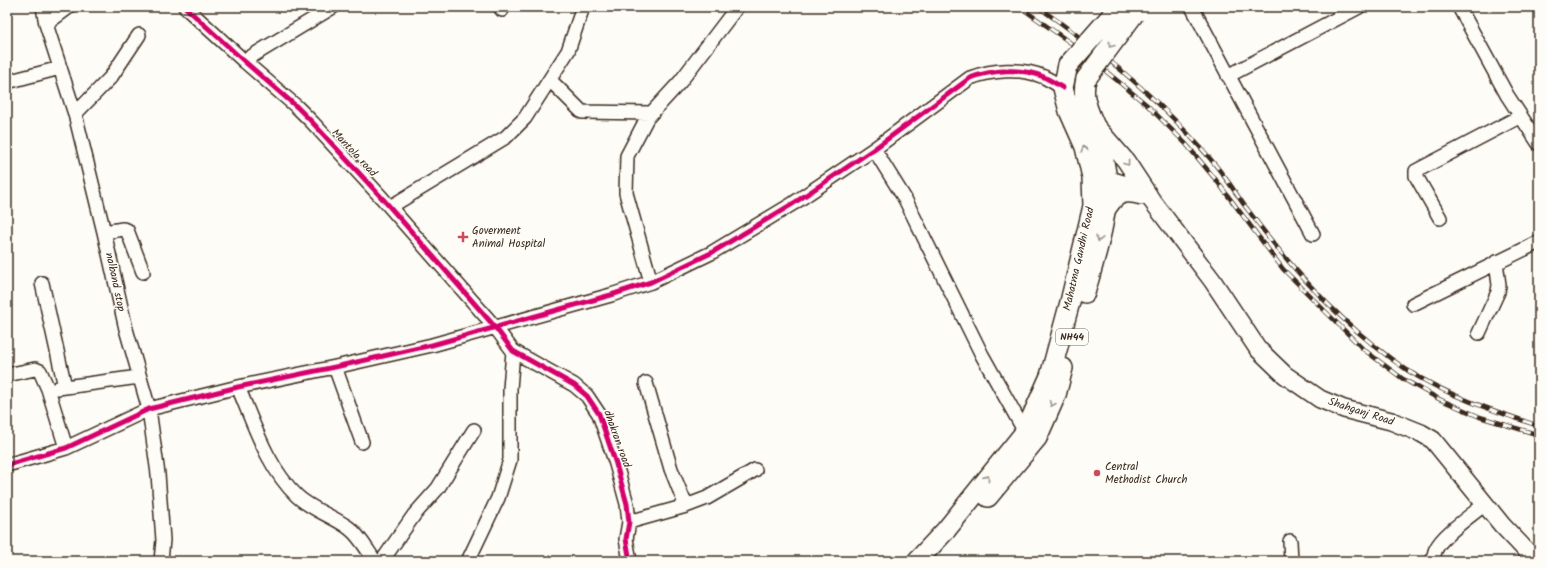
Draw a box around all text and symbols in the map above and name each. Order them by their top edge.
one-way arrow [1108,41,1116,48]
street label: Mantola road [327,125,382,182]
one-way arrow [1081,145,1089,152]
one-way arrow [1123,159,1130,166]
street label: Mahatma Gandhi Road [1058,205,1100,313]
place label: Goverment Animal Hospital [472,222,546,253]
marker: Goverment Animal Hospital [457,231,469,243]
one-way arrow [1096,236,1104,242]
street label: nalband stop [100,251,130,314]
road number: NH44 [1056,329,1088,345]
street label: Shahganj Road [1326,393,1397,431]
one-way arrow [1049,401,1057,408]
street label: dhakran road [598,408,636,471]
place label: Central Methodist Church [1105,458,1188,489]
marker: Central Methodist Church [1092,468,1102,478]
one-way arrow [983,475,990,482]

